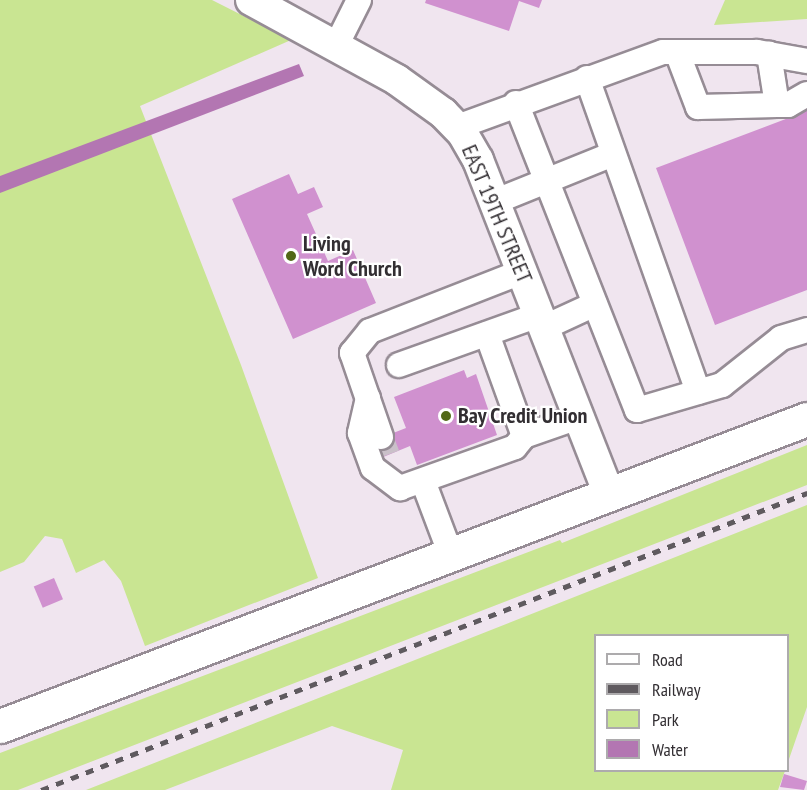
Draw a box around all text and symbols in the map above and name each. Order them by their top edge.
street label: EAST 19TH STREET [456,141,538,287]
place label: Living Word Church [303,230,402,282]
marker: Living Word Church [284,249,298,263]
place label: Bay Credit Union [458,403,588,429]
marker: Bay Credit Union [439,409,453,423]
legend [594,634,789,772]
text: Road [652,648,683,671]
text: Railway [652,678,701,701]
text: Park [652,708,679,731]
text: Water [652,738,688,761]

